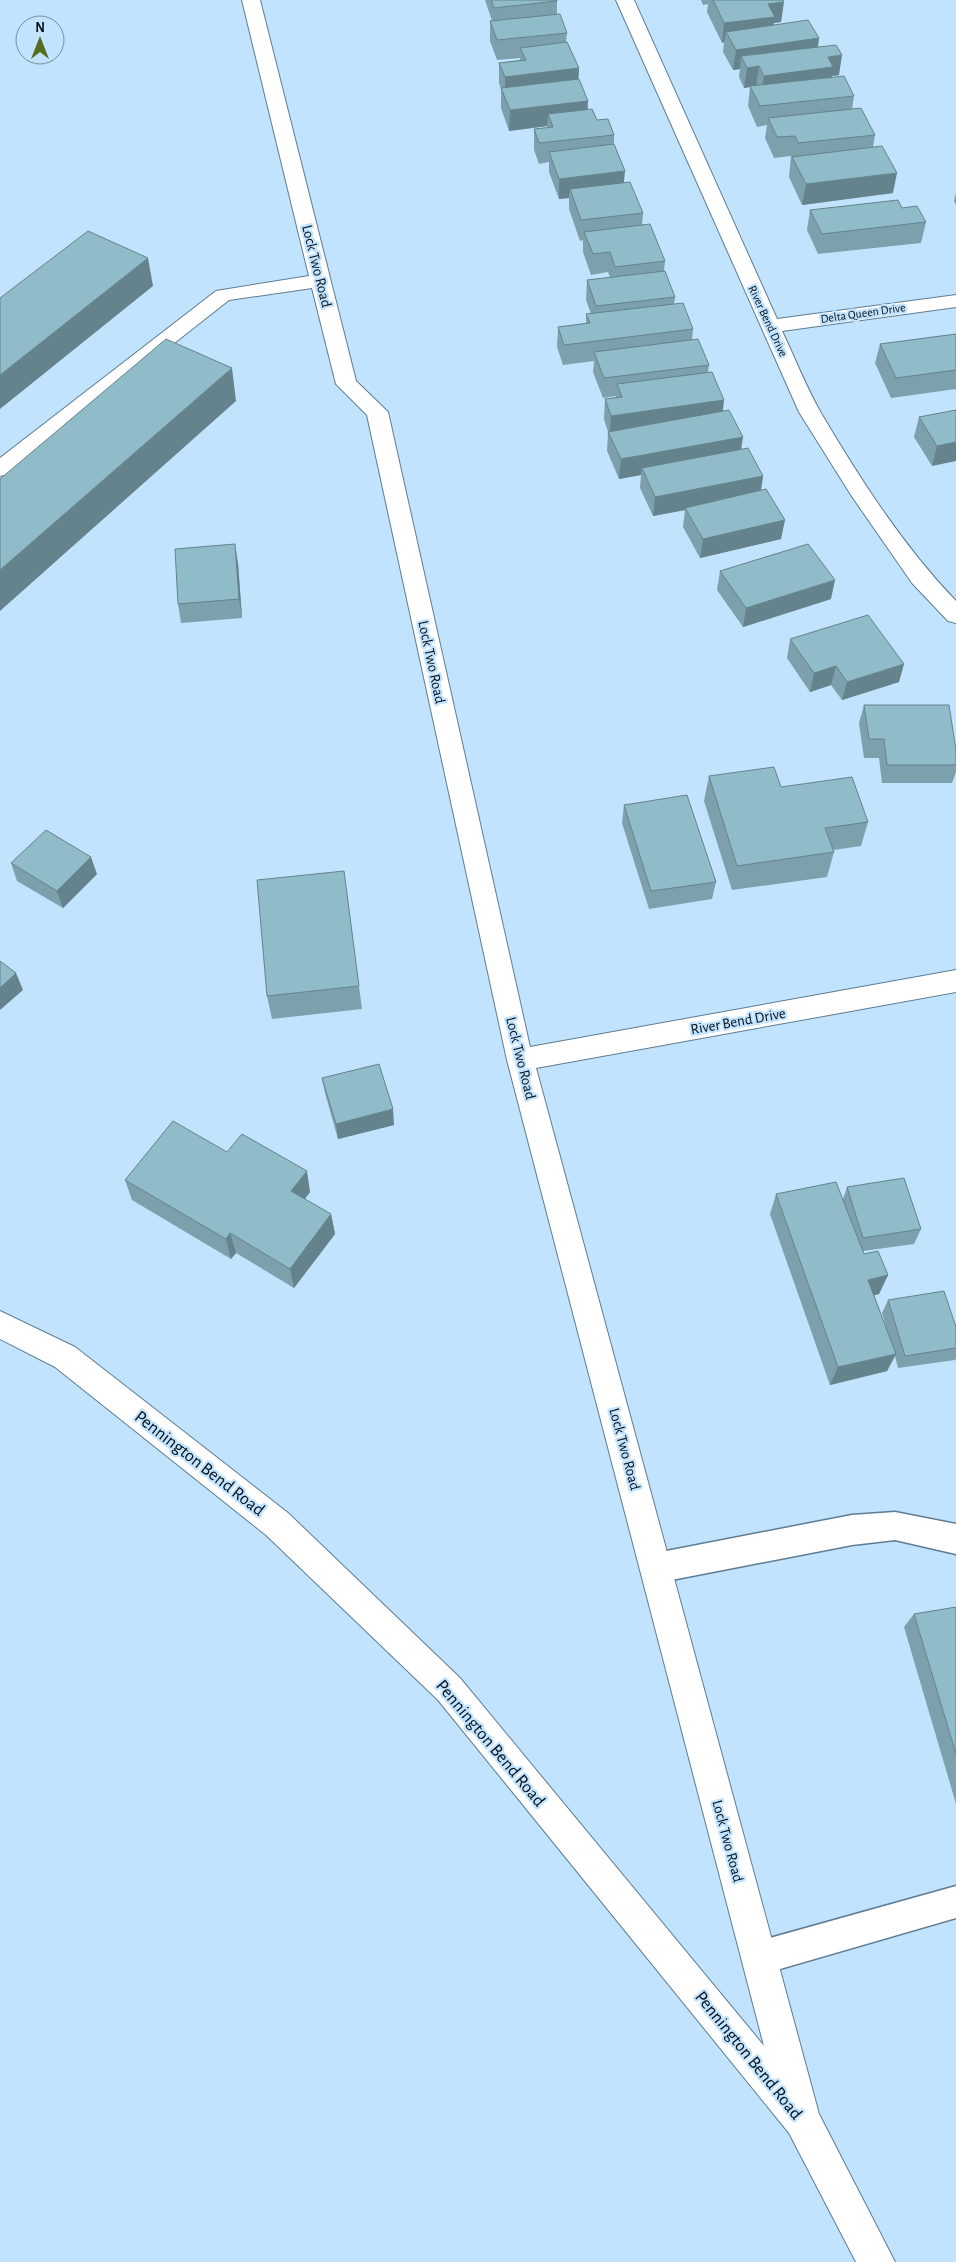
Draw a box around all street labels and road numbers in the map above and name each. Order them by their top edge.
street label: Lock Two Road [299,223,334,309]
street label: River Bend Drive [746,284,790,358]
street label: Delta Queen Drive [820,301,906,326]
street label: Lock Two Road [415,619,448,705]
street label: River Bend Drive [689,1006,787,1037]
street label: Lock Two Road [503,1015,538,1101]
street label: Lock Two Road [606,1406,643,1492]
street label: Pennington Bend Road [131,1408,268,1520]
street label: Pennington Bend Road [432,1677,548,1810]
street label: Lock Two Road [709,1798,746,1884]
street label: Pennington Bend Road [691,1988,805,2123]

